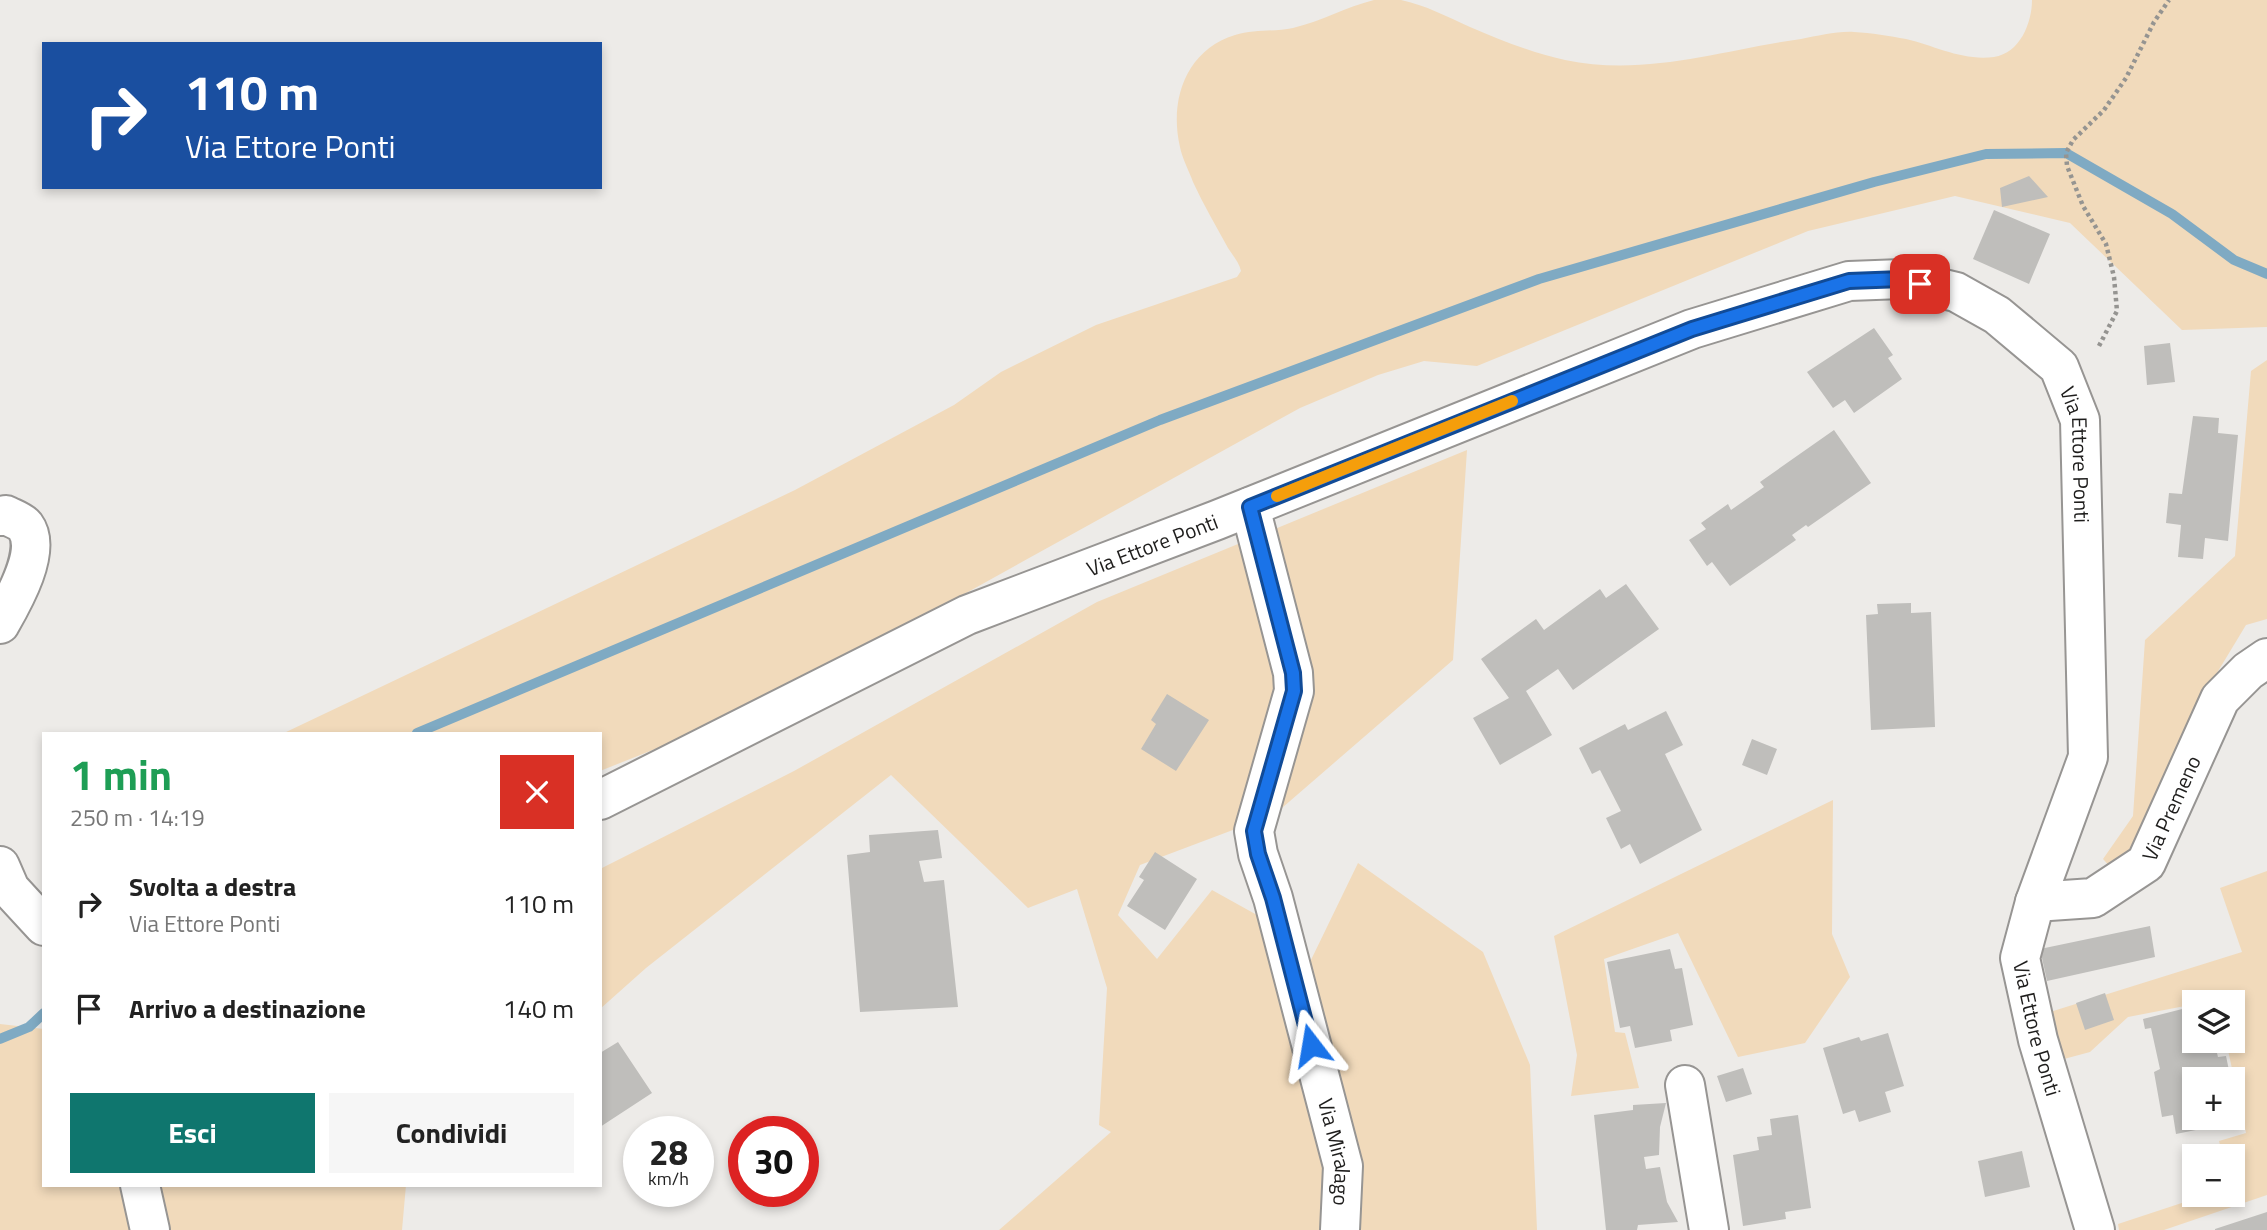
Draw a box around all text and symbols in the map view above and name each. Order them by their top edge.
text: 110 m [185,54,319,129]
icon: right [70,70,161,161]
text: Via Ettore Ponti [185,122,396,170]
pin [1890,254,1950,314]
icon: arrive [1901,265,1939,303]
street label: Via Ettore Ponti [2052,381,2098,523]
street label: Via Ettore Ponti [1082,505,1222,584]
text: 1 min [70,742,172,806]
street label: Via Premeno [2133,750,2209,866]
button: close [500,755,574,829]
text: 250 m · 14:19 [70,800,205,835]
text: Svolta a destra [129,867,296,906]
text: 110 m [503,884,574,923]
icon: right [70,885,108,923]
text: Via Ettore Ponti [129,906,280,941]
street label: Via Ettore Ponti [2005,958,2070,1100]
text: Arrivo a destinazione [129,989,366,1028]
text: 140 m [503,989,574,1028]
icon: arrive [70,990,108,1028]
map controls [2182,990,2245,1207]
button: layers [2182,990,2245,1053]
position arrow [1274,1008,1348,1082]
button: + [2182,1067,2245,1130]
button: Esci [70,1093,315,1173]
button: Condividi [329,1093,574,1173]
street label: Via Miralago [1310,1095,1359,1206]
speed limit sign: 30 [728,1116,819,1207]
text: 28 [649,1125,688,1179]
button: − [2182,1144,2245,1207]
text: km/h [648,1165,689,1192]

